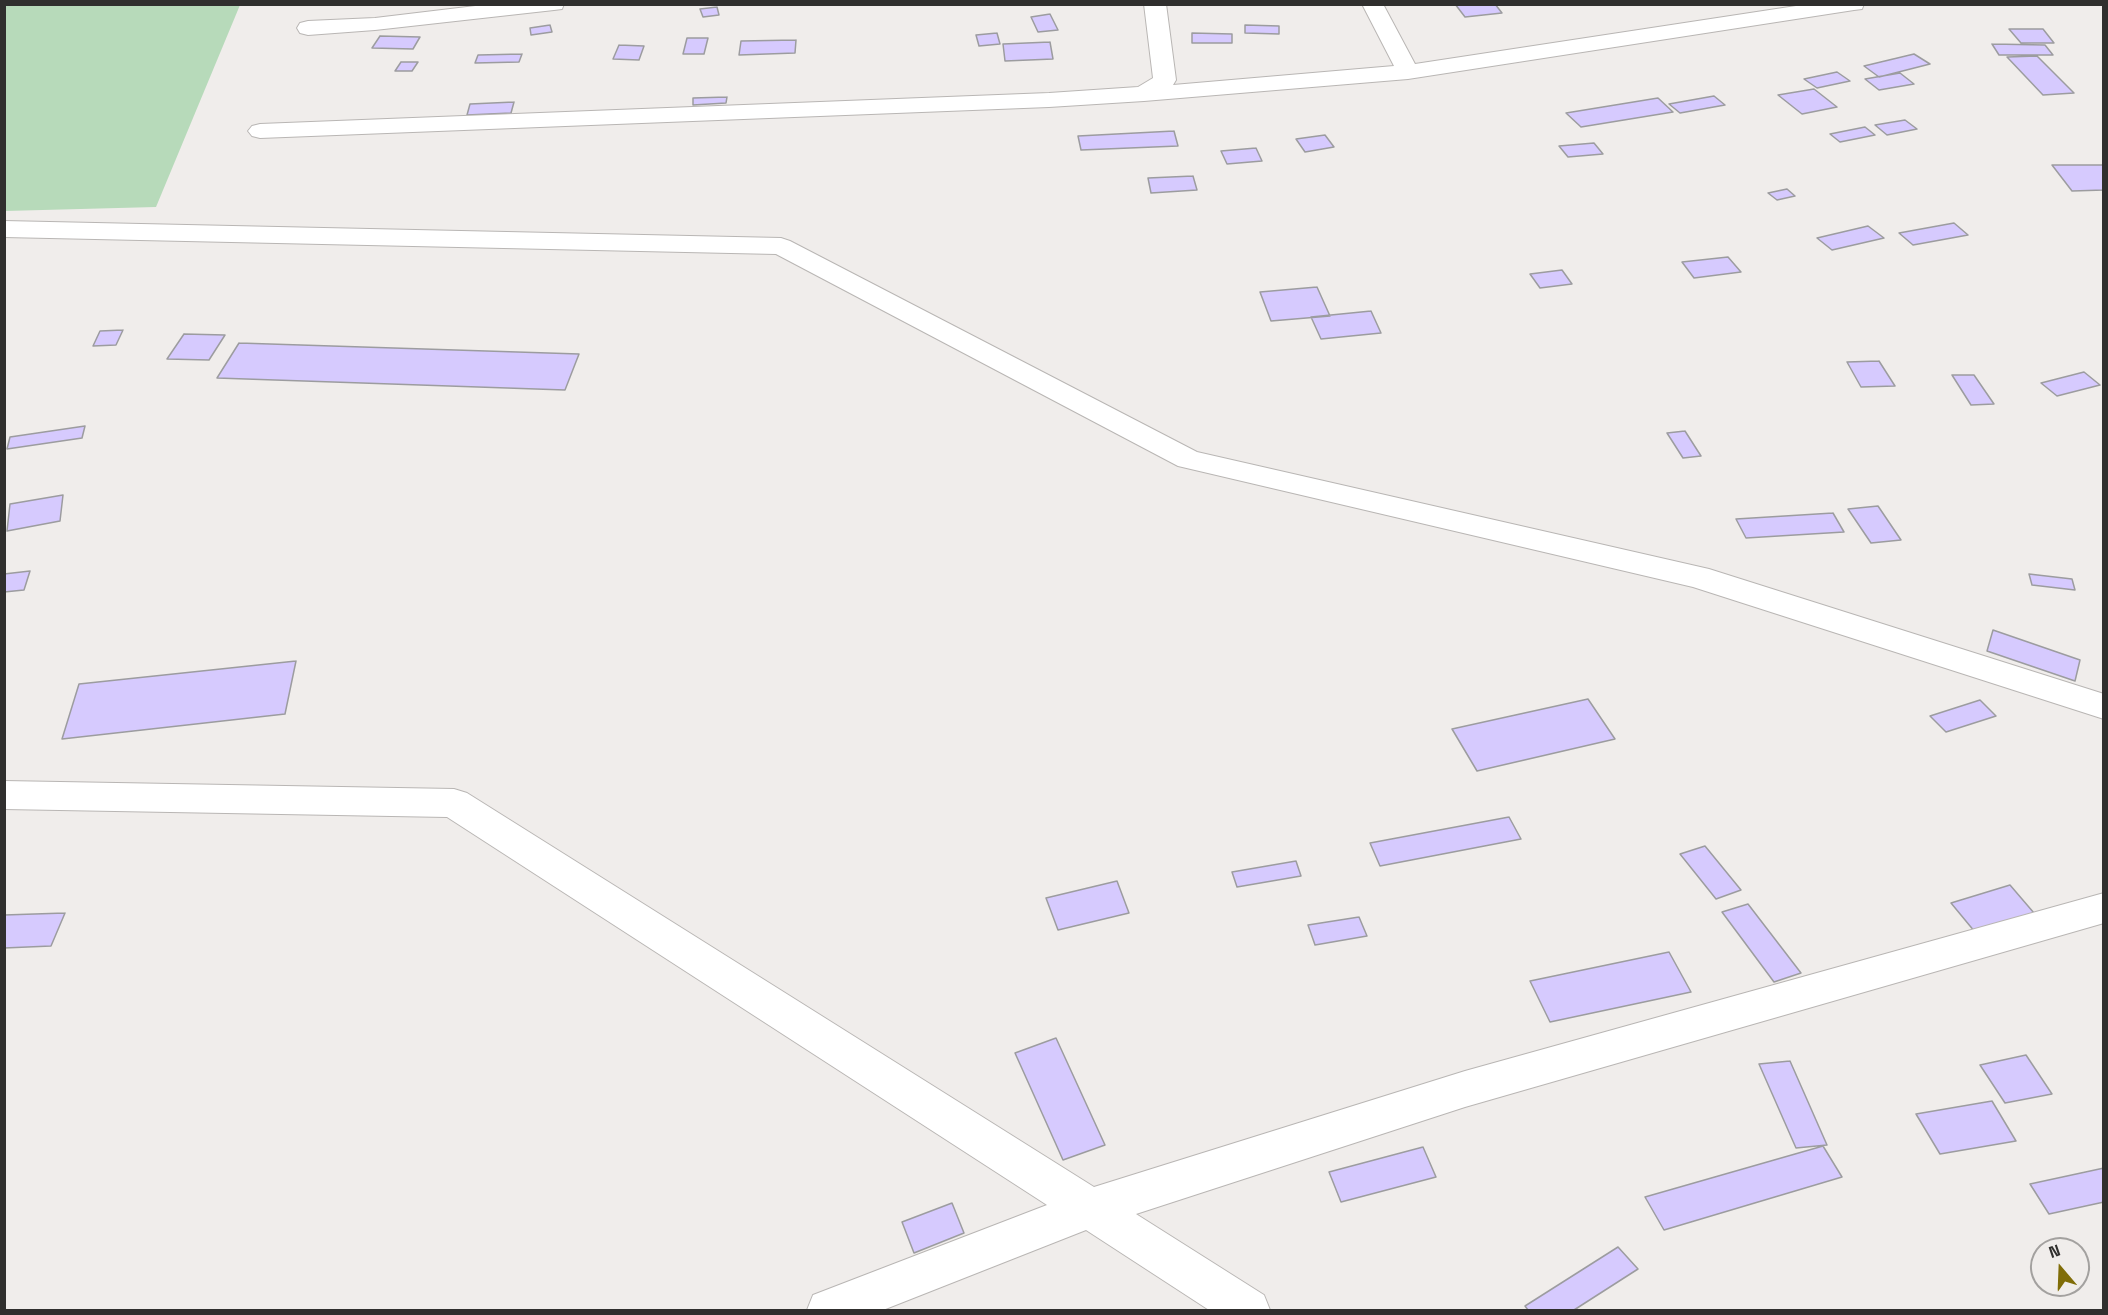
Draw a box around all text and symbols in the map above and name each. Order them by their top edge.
north arrow [2030,1237,2090,1297]
text: N [2046,1240,2063,1263]

